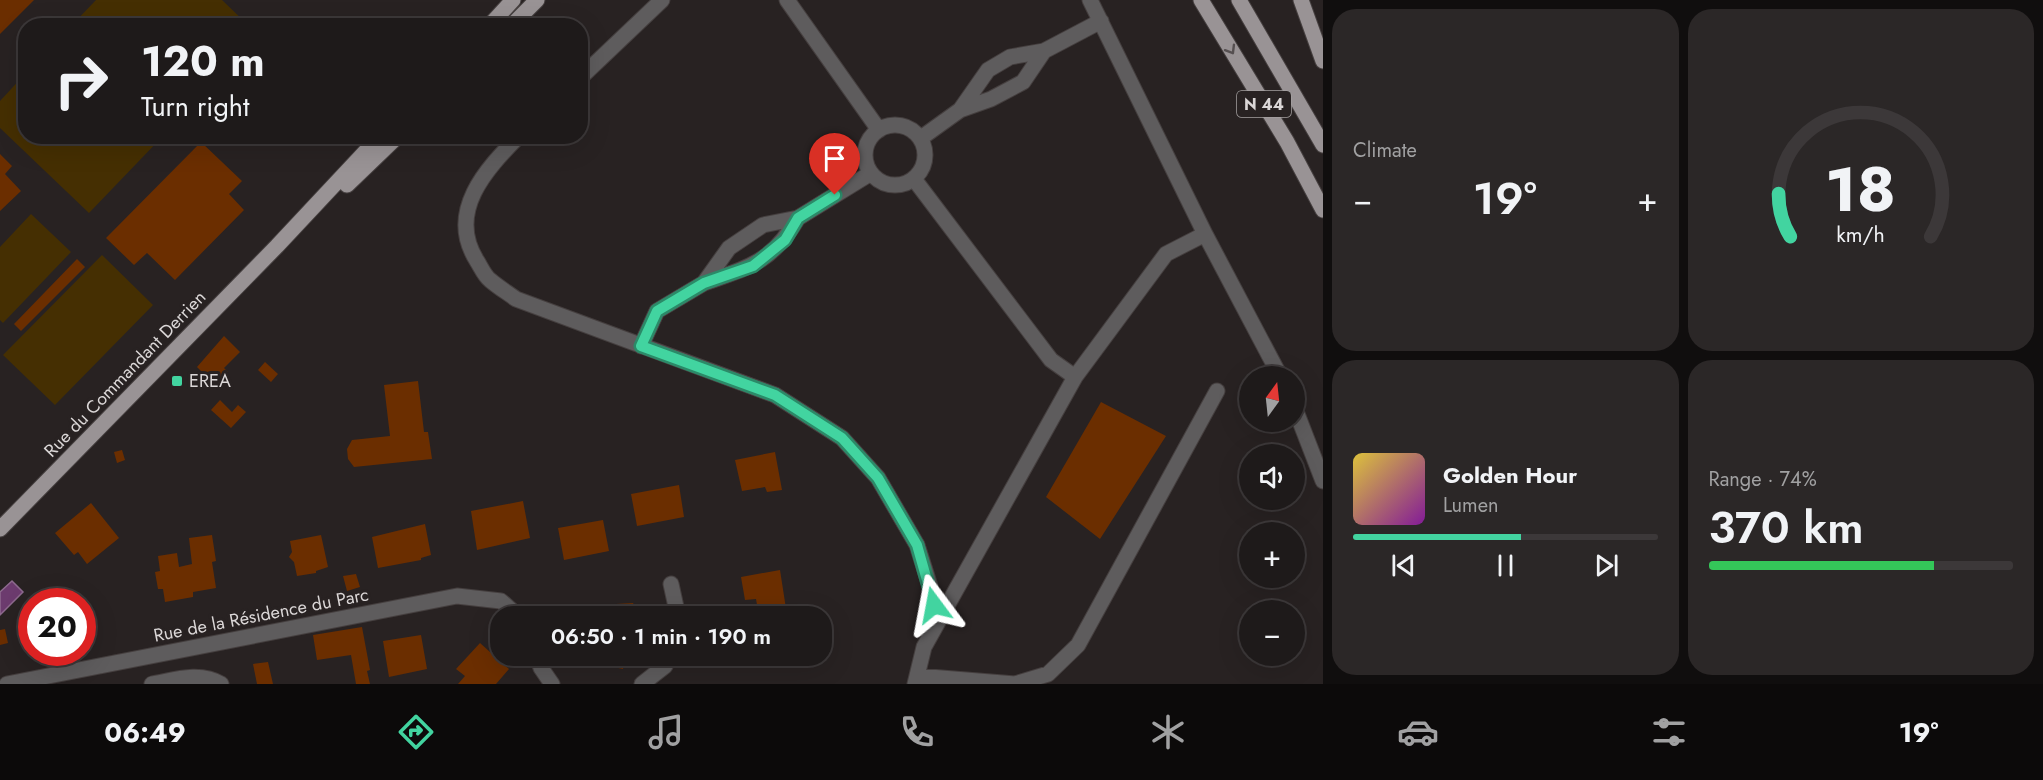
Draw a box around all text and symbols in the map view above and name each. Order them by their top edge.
text: 120 m [141,31,265,92]
icon: right [42,42,120,120]
one-way arrow [1224,44,1236,54]
text: Turn right [141,87,249,126]
road number: N 44 [1237,91,1291,117]
pin [809,133,860,195]
text: Climate [1353,136,1417,165]
icon: arrive [818,142,851,175]
text: 18 [1825,144,1896,234]
text: 19° [1473,166,1537,231]
text: − [1353,176,1372,223]
text: + [1637,176,1658,223]
text: km/h [1837,219,1885,250]
street label: Rue du Commandant Derrien [38,285,212,463]
north arrow [1239,366,1305,432]
map controls [1239,366,1305,666]
place label: EREA [189,368,231,394]
marker: EREA [170,374,184,388]
button: sound [1239,444,1305,510]
text: Golden Hour [1443,459,1577,491]
text: Range · 74% [1709,465,1817,494]
text: Lumen [1443,491,1499,520]
text: 370 km [1709,495,1864,560]
button: + [1239,522,1305,588]
icon: previous [1387,549,1420,582]
icon: pause [1489,549,1522,582]
icon: next [1590,549,1623,582]
position arrow [902,573,966,637]
street label: Rue de la Résidence du Parc [151,581,371,649]
speed limit sign: 20 [18,588,96,666]
button: − [1239,600,1305,666]
text: 06:50 · 1 min · 190 m [551,620,771,652]
icon: directions [395,711,437,753]
icon: music [645,711,687,753]
icon: phone [896,711,938,753]
icon: climate [1147,711,1189,753]
icon: car [1397,711,1439,753]
icon: filters [1648,711,1690,753]
text: 06:49 [104,713,186,752]
text: 19° [1899,713,1939,752]

